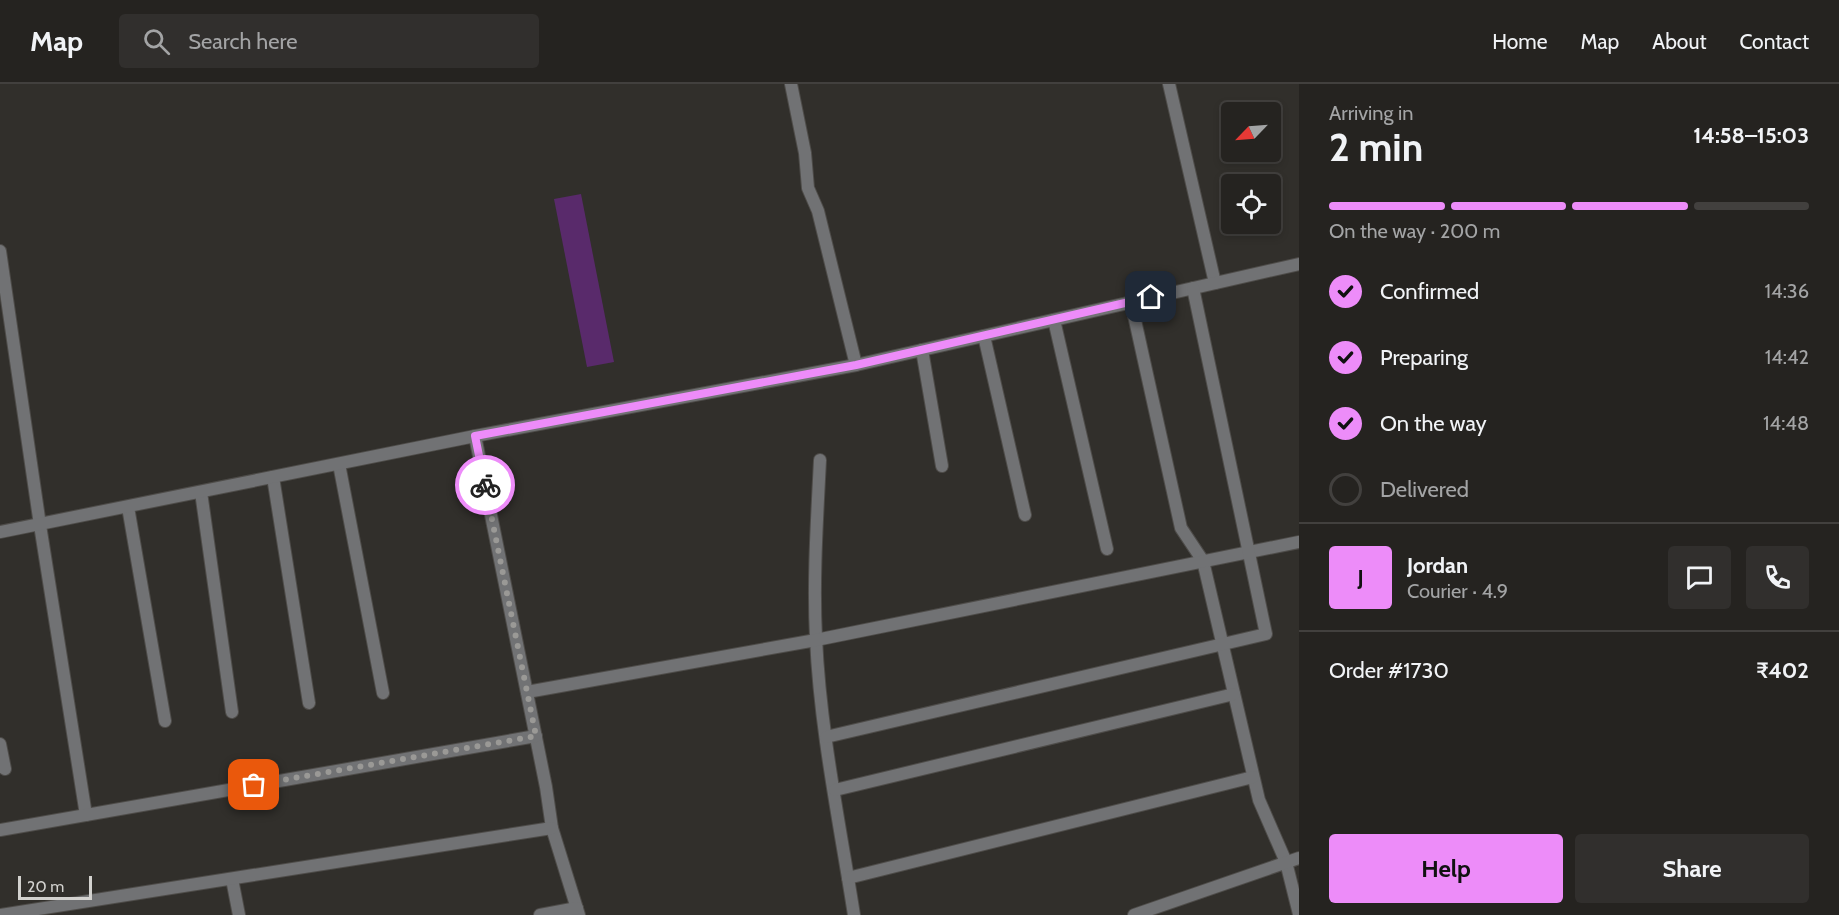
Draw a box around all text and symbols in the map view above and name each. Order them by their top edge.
search box [119,14,539,68]
text: Map [30,24,83,58]
icon: search [140,25,173,58]
text: Search here [188,28,297,55]
text: Home [1492,29,1548,54]
text: Map [1581,29,1619,54]
text: About [1652,29,1706,54]
text: Contact [1739,29,1809,54]
text: Arriving in [1329,101,1413,125]
north arrow [1221,102,1281,162]
map controls [1221,102,1281,234]
text: 14:58–15:03 [1693,122,1809,149]
text: 2 min [1329,123,1423,171]
button: locate [1221,174,1281,234]
text: On the way · 200 m [1329,219,1500,243]
pin [1125,271,1176,322]
icon: check [1329,275,1362,308]
text: Confirmed [1380,278,1479,305]
text: 14:36 [1765,279,1809,303]
icon: home [1134,280,1167,313]
icon: check [1329,341,1362,374]
text: Preparing [1380,344,1468,371]
text: 14:42 [1765,345,1809,369]
icon: check [1329,407,1362,440]
text: On the way [1380,410,1487,437]
text: 14:48 [1763,411,1809,435]
courier [455,455,515,515]
icon: bike [469,469,502,502]
text: Delivered [1380,476,1469,503]
button: chat [1668,546,1731,609]
button: phone [1746,546,1809,609]
text: Jordan [1407,552,1468,579]
text: J [1357,564,1364,591]
text: Courier · 4.9 [1407,579,1508,603]
text: Order #1730 [1329,657,1449,684]
text: ₹402 [1756,657,1809,684]
pin [228,759,279,810]
icon: bag [237,768,270,801]
button: Help [1329,834,1563,903]
button: Share [1575,834,1809,903]
scale bar [18,873,92,900]
text: 20 m [27,877,64,896]

